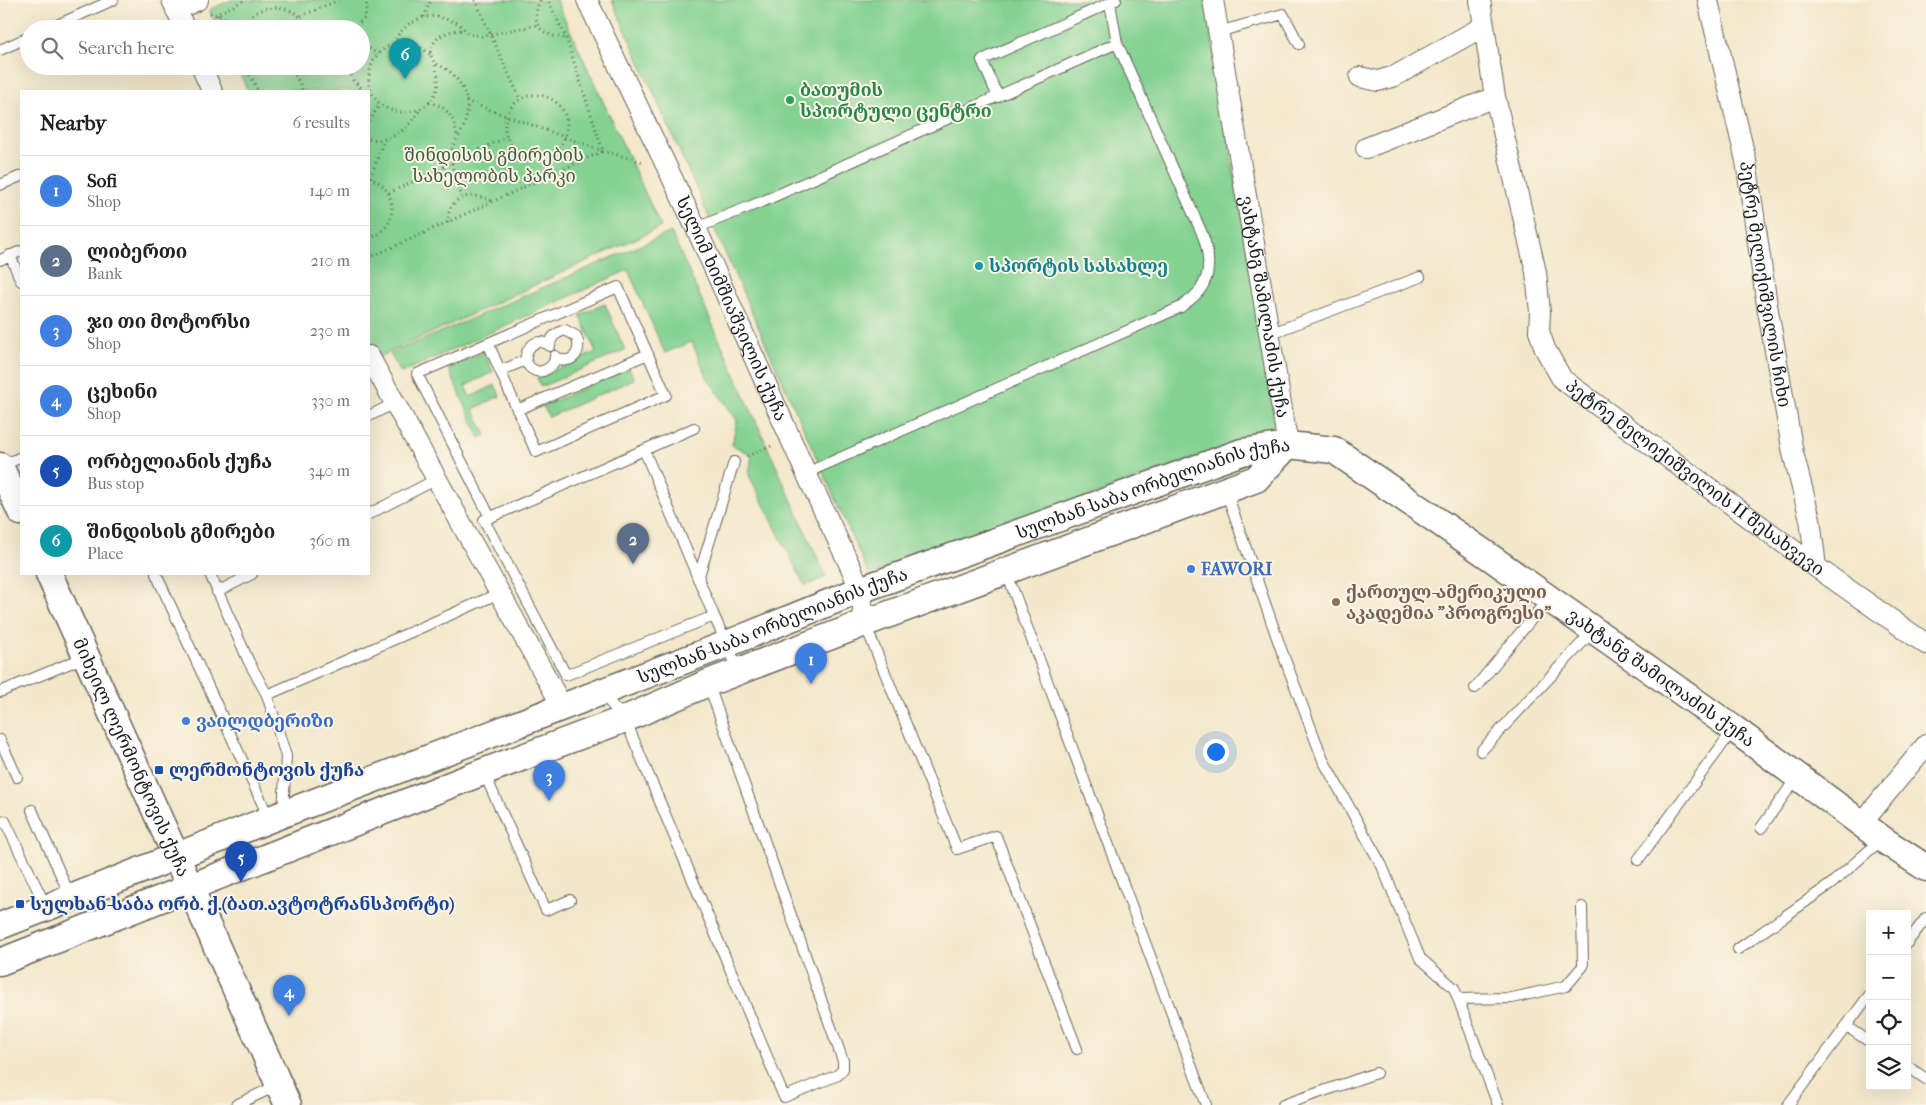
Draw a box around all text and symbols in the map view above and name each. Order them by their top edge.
search box [20,20,370,75]
icon: search [38,34,66,62]
text: Search here [78,37,174,59]
pin: 6 [389,38,421,79]
place label: ბათუმის სპორტული ცენტრი [800,80,992,122]
marker: ბათუმის სპორტული ცენტრი [784,94,796,106]
text: Nearby [40,111,106,135]
text: 6 results [292,113,350,132]
park label: შინდისის გმირების სახელობის პარკი [404,145,584,187]
street label: პეტრე მელიქიშვილის ჩიხი [1735,160,1795,409]
text: Sofi [87,170,117,192]
text: 1 [53,181,59,200]
text: 140 m [309,181,350,200]
text: Shop [87,192,121,211]
street label: სელიმ ხიმშიაშვილის ქუჩა [672,193,791,424]
street label: ვახტანგ შამილაძის ქუჩა [1235,194,1293,420]
text: ლიბერთი [87,241,187,263]
text: 2 [52,251,60,270]
text: 210 m [311,251,350,270]
place label: სპორტის სასახლე [989,256,1168,277]
marker: სპორტის სასახლე [973,260,985,272]
text: Bank [87,264,122,283]
text: ჯი თი მოტორსი [87,311,251,333]
text: 3 [53,321,59,340]
text: 230 m [310,321,350,340]
text: Shop [87,334,121,353]
street label: პეტრე მელიქიშვილის II შესახვევი [1561,375,1828,580]
text: ცეხინი [87,381,158,403]
text: 4 [51,391,61,410]
text: 330 m [311,391,350,410]
text: Shop [87,404,121,423]
street label: სულხან-საბა ორბელიანის ქუჩა [1013,435,1292,544]
text: ორბელიანის ქუჩა [87,451,272,473]
text: 5 [53,461,59,480]
text: 340 m [308,461,350,480]
text: Bus stop [87,474,144,493]
text: შინდისის გმირები [87,521,275,543]
pin: 2 [617,523,649,564]
text: 6 [52,531,60,550]
text: 360 m [309,531,350,550]
text: Place [87,544,123,563]
place label: FAWORI [1200,559,1272,580]
marker: FAWORI [1185,563,1197,575]
street label: სულხან-საბა ორბელიანის ქუჩა [635,564,911,688]
place label: ქართულ-ამერიკული აკადემია "პროგრესი" [1346,582,1551,624]
marker: ქართულ-ამერიკული აკადემია "პროგრესი" [1330,596,1342,608]
street label: ვახტანგ შამილაძის ქუჩა [1563,605,1759,752]
street label: მიხეილ ლერმონტოვის ქუჩა [68,635,194,880]
pin: 1 [795,643,827,684]
place label: ვაილდბერიზი [196,711,334,732]
marker: ვაილდბერიზი [180,715,192,727]
your location [1203,739,1229,765]
place label: ლერმონტოვის ქუჩა [169,760,364,781]
pin: 3 [533,760,565,801]
marker: ლერმონტოვის ქუჩა [153,764,165,776]
pin: 5 [225,841,257,882]
place label: სულხან-საბა ორბ. ქ.(ბათ.ავტოტრანსპორტი) [30,894,455,915]
marker: სულხან-საბა ორბ. ქ.(ბათ.ავტოტრანსპორტი) [14,898,26,910]
map controls [1866,910,1911,1090]
button: + [1866,910,1911,955]
button: − [1866,955,1911,1000]
pin: 4 [273,975,305,1016]
button: locate [1866,1000,1911,1045]
button: layers [1866,1045,1911,1090]

